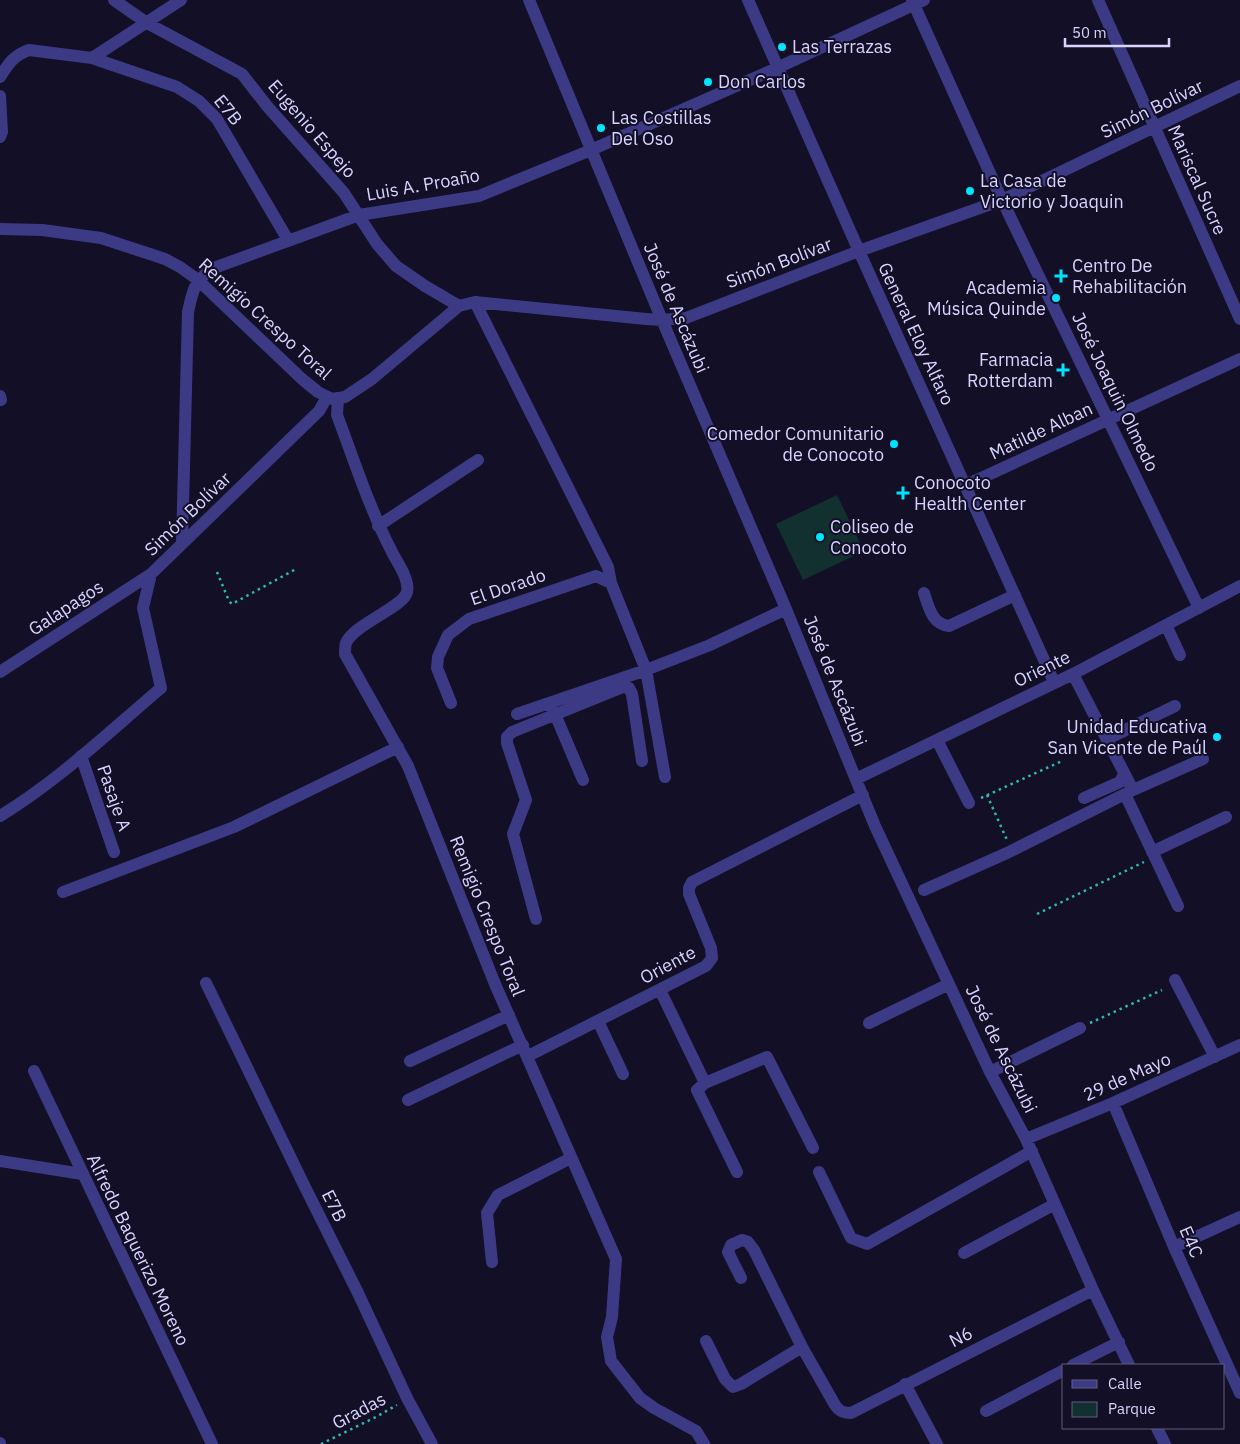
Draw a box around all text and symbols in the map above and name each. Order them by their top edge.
scale bar [1065,15,1169,47]
text: 50 m [1072,23,1107,42]
place label: Las Terrazas [792,35,892,58]
marker: Las Terrazas [776,41,788,53]
place label: Don Carlos [718,70,806,93]
street label: Simón Bolívar [1097,74,1207,143]
street label: Eugenio Espejo [263,75,361,183]
marker: Don Carlos [702,76,714,88]
street label: E7B [209,90,248,130]
place label: Las Costillas Del Oso [611,106,711,150]
street label: Mariscal Sucre [1163,121,1232,238]
marker: Las Costillas Del Oso [595,122,607,134]
street label: Luis A. Proaño [364,163,481,206]
place label: La Casa de Victorio y Joaquin [980,169,1124,213]
marker: La Casa de Victorio y Joaquin [964,185,976,197]
street label: Simón Bolívar [723,232,835,293]
street label: José de Ascázubi [639,239,714,376]
street label: Remigio Crespo Toral [194,253,337,384]
place label: Centro De Rehabilitación [1072,254,1187,298]
street label: General Eloy Alfaro [873,259,960,409]
marker: Centro De Rehabilitación [1054,269,1068,283]
place label: Academia Música Quinde [927,276,1046,320]
marker: Academia Música Quinde [1050,292,1062,304]
street label: José Joaquin Olmedo [1067,308,1164,475]
place label: Farmacia Rotterdam [967,348,1053,392]
marker: Farmacia Rotterdam [1057,364,1069,376]
street label: Matilde Alban [986,397,1096,464]
place label: Comedor Comunitario de Conocoto [707,422,884,466]
marker: Comedor Comunitario de Conocoto [888,438,900,450]
street label: Simón Bolívar [140,466,236,561]
place label: Conocoto Health Center [914,471,1026,515]
marker: Conocoto Health Center [896,486,910,500]
place label: Coliseo de Conocoto [830,515,914,559]
marker: Coliseo de Conocoto [814,531,826,543]
street label: El Dorado [467,563,549,610]
street label: Galapagos [24,575,108,640]
street label: José de Ascázubi [799,612,872,750]
street label: Oriente [1010,645,1074,692]
place label: Unidad Educativa San Vicente de Paúl [1048,715,1207,759]
marker: Unidad Educativa San Vicente de Paúl [1211,731,1223,743]
street label: Pasaje A [92,762,137,835]
street label: Remigio Crespo Toral [445,832,530,1000]
street label: Oriente [636,940,700,989]
street label: José de Ascázubi [961,981,1042,1116]
street label: 29 de Mayo [1079,1047,1174,1106]
street label: Alfredo Baquerizo Moreno [82,1150,195,1349]
street label: E7B [317,1186,352,1226]
street label: E4C [1174,1222,1209,1261]
street label: N6 [945,1321,976,1352]
legend [1062,1364,1225,1429]
text: Calle [1108,1374,1142,1393]
street label: Gradas [328,1387,390,1434]
text: Parque [1108,1399,1156,1418]

